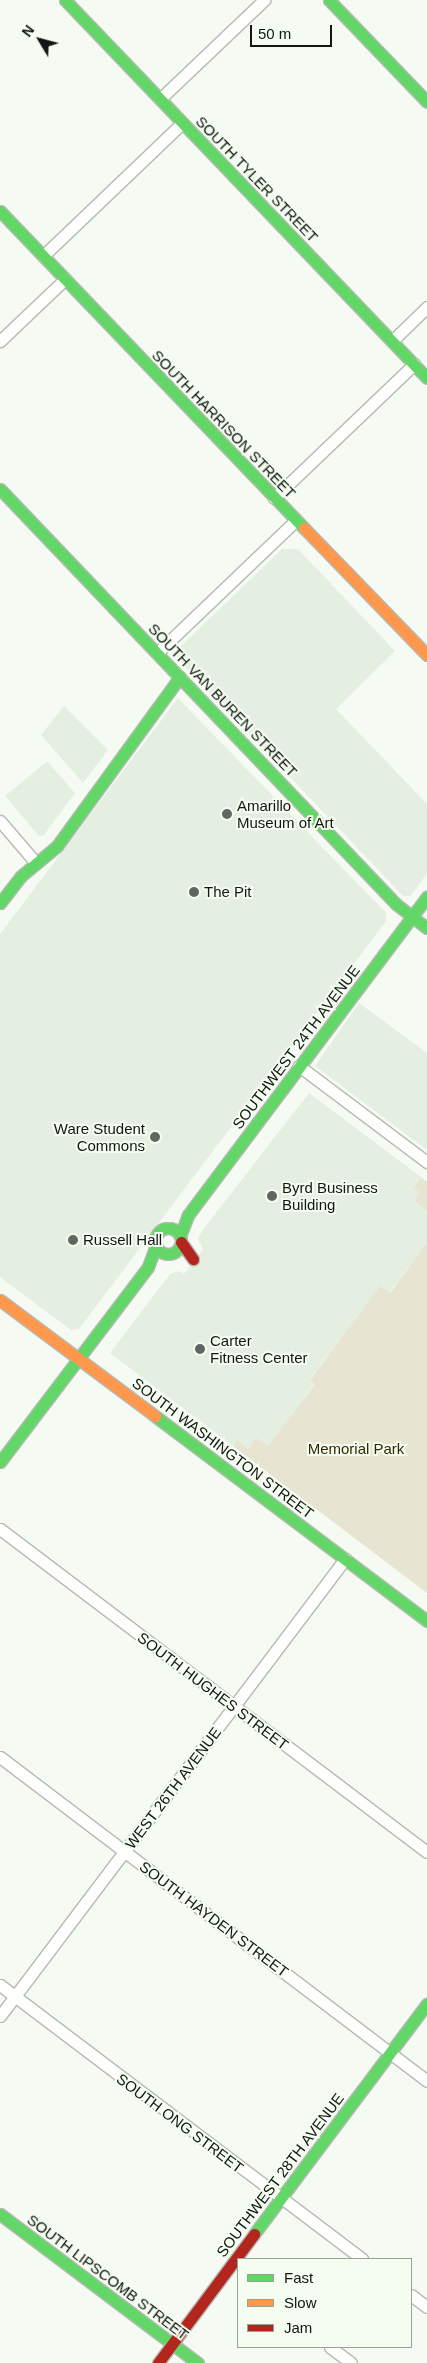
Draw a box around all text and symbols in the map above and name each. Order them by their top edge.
north arrow [15,15,65,65]
scale bar [252,15,334,47]
text: N [19,22,37,40]
text: 50 m [258,25,291,42]
street label: SOUTH TYLER STREET [192,112,322,246]
street label: SOUTH HARRISON STREET [148,346,300,502]
street label: SOUTH VAN BUREN STREET [145,620,301,780]
place label: Amarillo Museum of Art [237,796,335,831]
marker: Amarillo Museum of Art [221,808,233,820]
place label: The Pit [204,883,252,901]
marker: The Pit [188,886,200,898]
street label: SOUTHWEST 24TH AVENUE [228,961,364,1133]
place label: Ware Student Commons [54,1119,145,1154]
marker: Ware Student Commons [149,1131,161,1143]
place label: Byrd Business Building [282,1178,378,1213]
marker: Byrd Business Building [266,1190,278,1202]
place label: Russell Hall [83,1231,162,1249]
marker: Russell Hall [67,1234,79,1246]
place label: Carter Fitness Center [210,1331,308,1366]
marker: Carter Fitness Center [194,1343,206,1355]
street label: SOUTH WASHINGTON STREET [129,1374,317,1522]
park label: Memorial Park [308,1440,404,1458]
street label: SOUTH HUGHES STREET [134,1628,292,1754]
street label: WEST 26TH AVENUE [121,1723,225,1853]
street label: SOUTH HAYDEN STREET [136,1857,292,1981]
street label: SOUTH ONG STREET [113,2069,247,2177]
street label: SOUTHWEST 28TH AVENUE [212,2089,348,2261]
street label: SOUTH LIPSCOMB STREET [24,2210,192,2344]
legend [237,2258,412,2348]
text: Fast [284,2269,313,2286]
text: Slow [284,2294,317,2311]
text: Jam [284,2319,312,2336]

